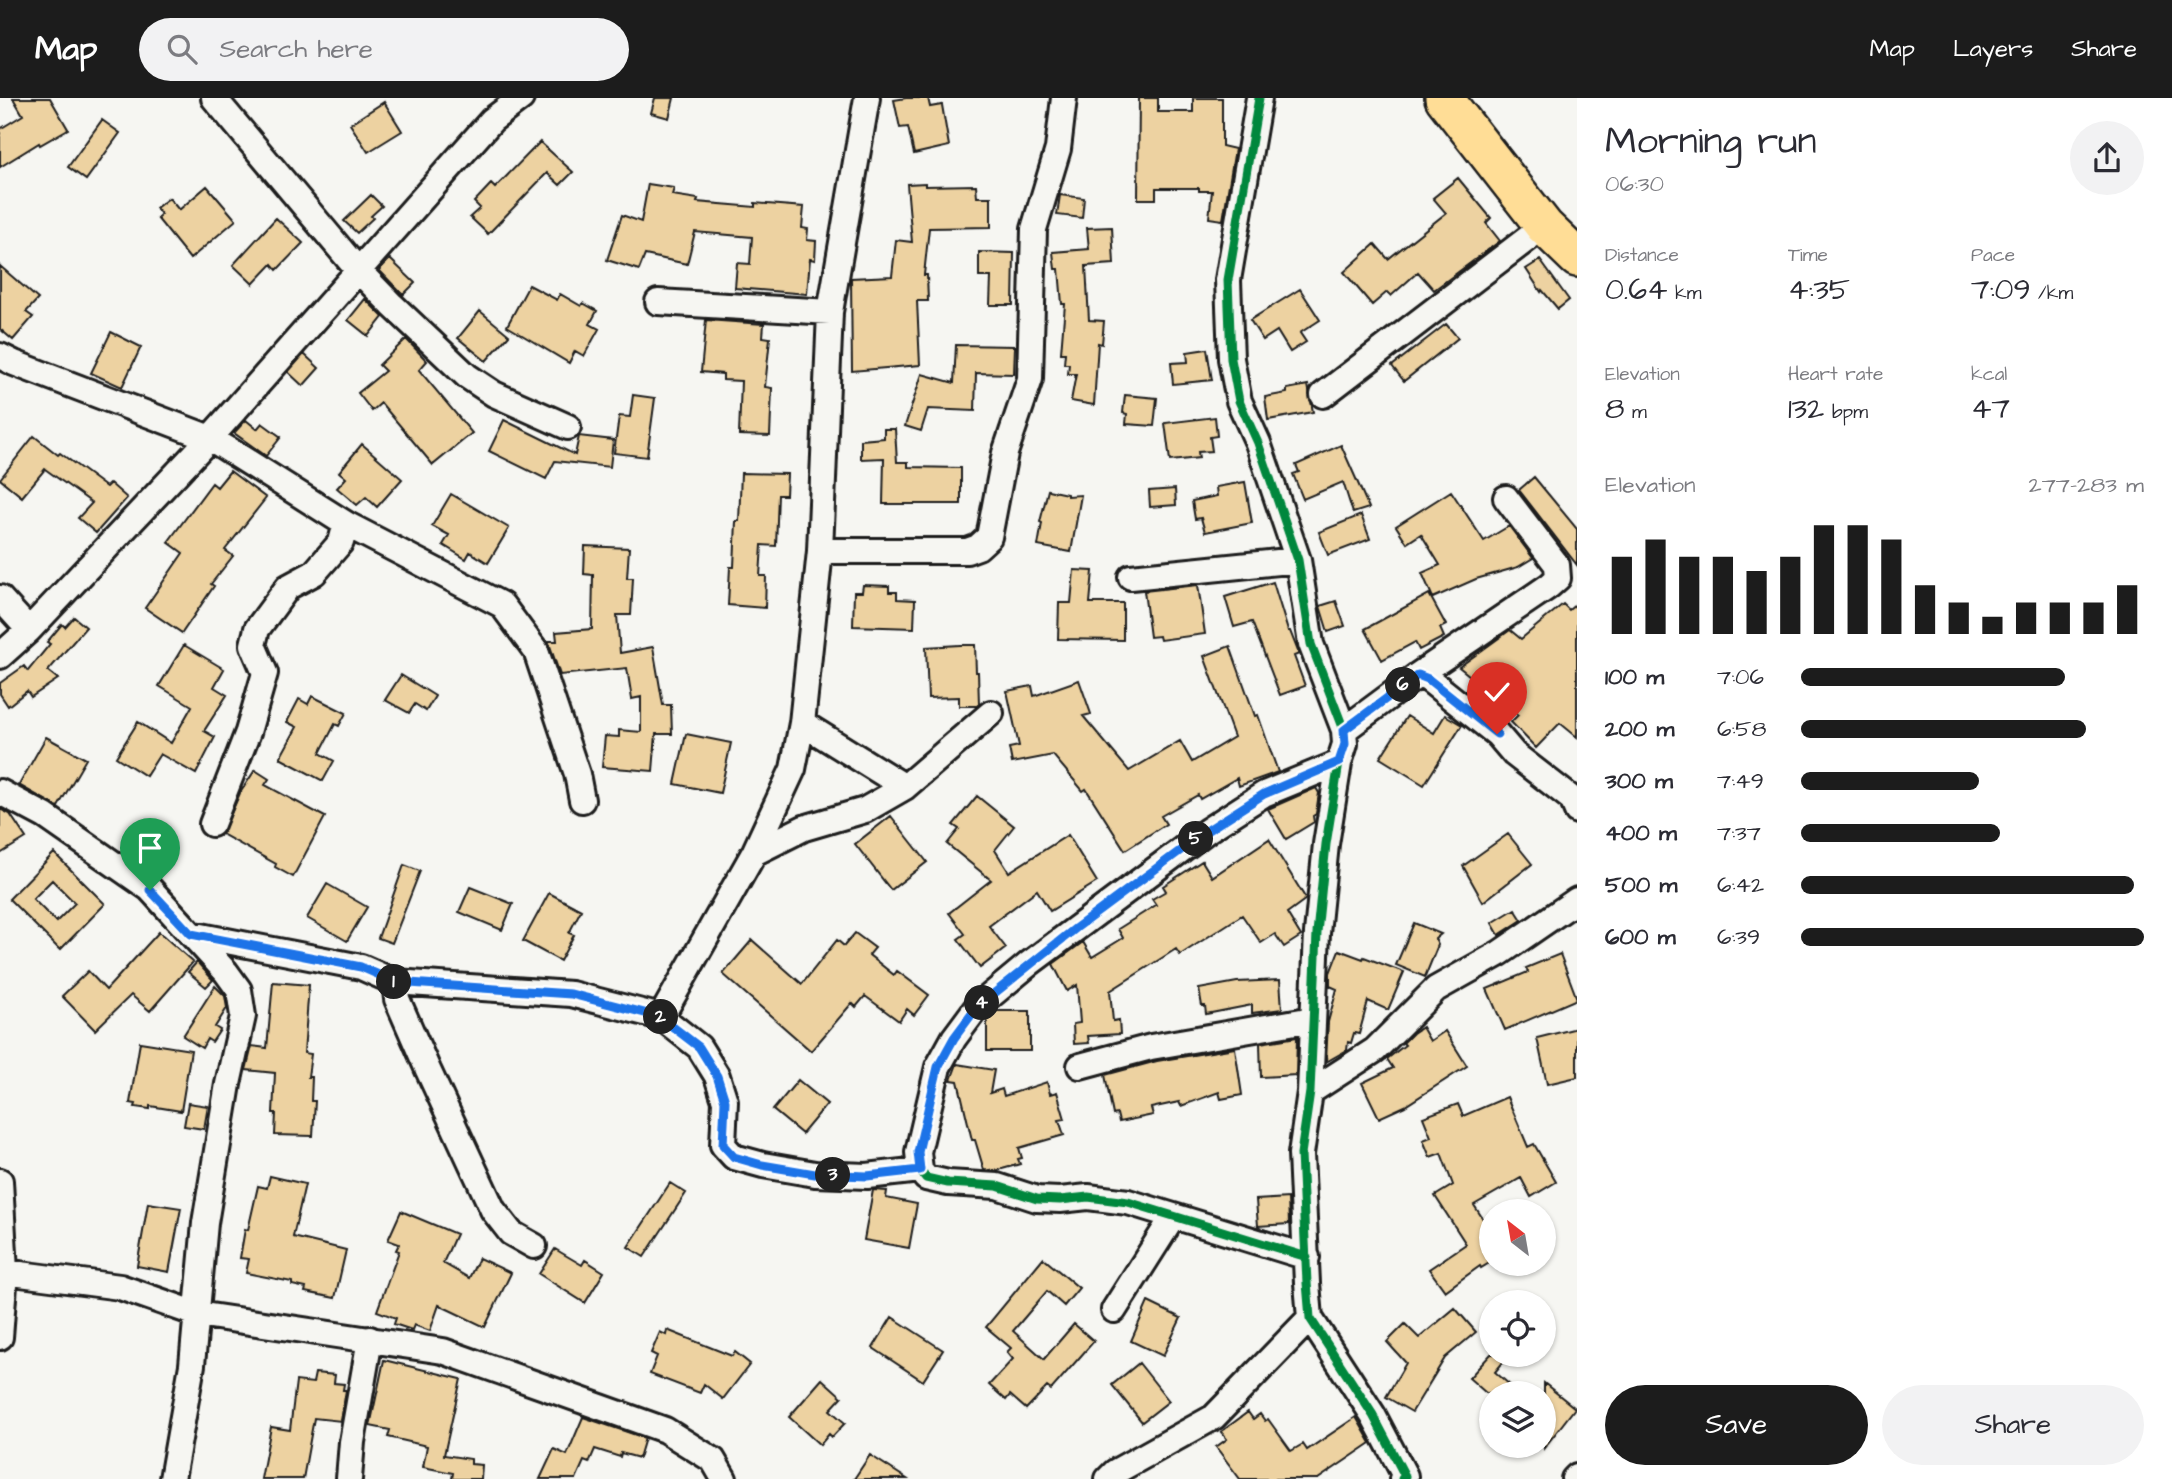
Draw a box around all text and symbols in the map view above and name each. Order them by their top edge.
search box [139,18,629,81]
text: Map [35,26,97,72]
icon: search [163,30,201,68]
text: Search here [219,31,373,67]
text: Map [1870,32,1915,66]
text: Layers [1953,32,2033,66]
text: Share [2071,32,2137,66]
text: Morning run [1605,116,1817,168]
button: share [2070,121,2144,195]
text: 06:30 [1605,168,1664,200]
text: Distance [1605,242,1679,269]
text: Time [1788,242,1828,269]
text: Pace [1971,242,2015,269]
text: 0.64 [1605,269,1667,311]
text: 4:35 [1788,269,1850,311]
text: 7:09 [1971,269,2030,311]
text: km [1667,280,1701,307]
text: /km [2030,280,2073,307]
text: Elevation [1605,361,1680,388]
text: Heart rate [1788,361,1883,388]
text: kcal [1971,361,2007,388]
text: 8 [1605,388,1624,430]
text: 132 [1788,388,1824,430]
text: 47 [1971,388,2010,430]
text: m [1624,399,1647,426]
text: bpm [1824,399,1868,426]
text: Elevation [1605,469,1696,501]
text: 277–283 m [2029,469,2144,501]
text: 100 m [1605,661,1664,693]
text: 7:06 [1717,661,1764,693]
pin [1467,662,1527,734]
pin: 6 [1386,668,1420,702]
text: 6 [1397,671,1408,698]
icon: check [1478,673,1516,711]
text: 200 m [1605,713,1674,745]
text: 6:58 [1717,713,1766,745]
text: 300 m [1605,765,1673,797]
text: 7:49 [1717,765,1764,797]
text: 400 m [1605,817,1677,849]
text: 7:37 [1717,817,1761,849]
pin [120,818,180,890]
pin: 5 [1178,822,1214,856]
text: 5 [1189,825,1202,852]
icon: arrive [131,829,169,867]
text: 500 m [1605,869,1677,901]
text: 6:42 [1717,869,1764,901]
text: 600 m [1605,921,1676,953]
text: 6:39 [1717,921,1760,953]
pin: 1 [376,964,412,1000]
text: 1 [392,968,395,995]
pin: 4 [964,986,1000,1020]
text: 4 [975,989,988,1016]
pin: 2 [644,1000,678,1034]
text: 2 [655,1003,666,1030]
pin: 3 [816,1158,850,1192]
text: 3 [828,1161,837,1188]
north arrow [1479,1199,1556,1276]
map controls [1479,1199,1556,1458]
button: locate [1479,1290,1556,1367]
button: layers [1479,1381,1556,1458]
button: Save [1605,1385,1868,1465]
button: Share [1882,1385,2144,1465]

